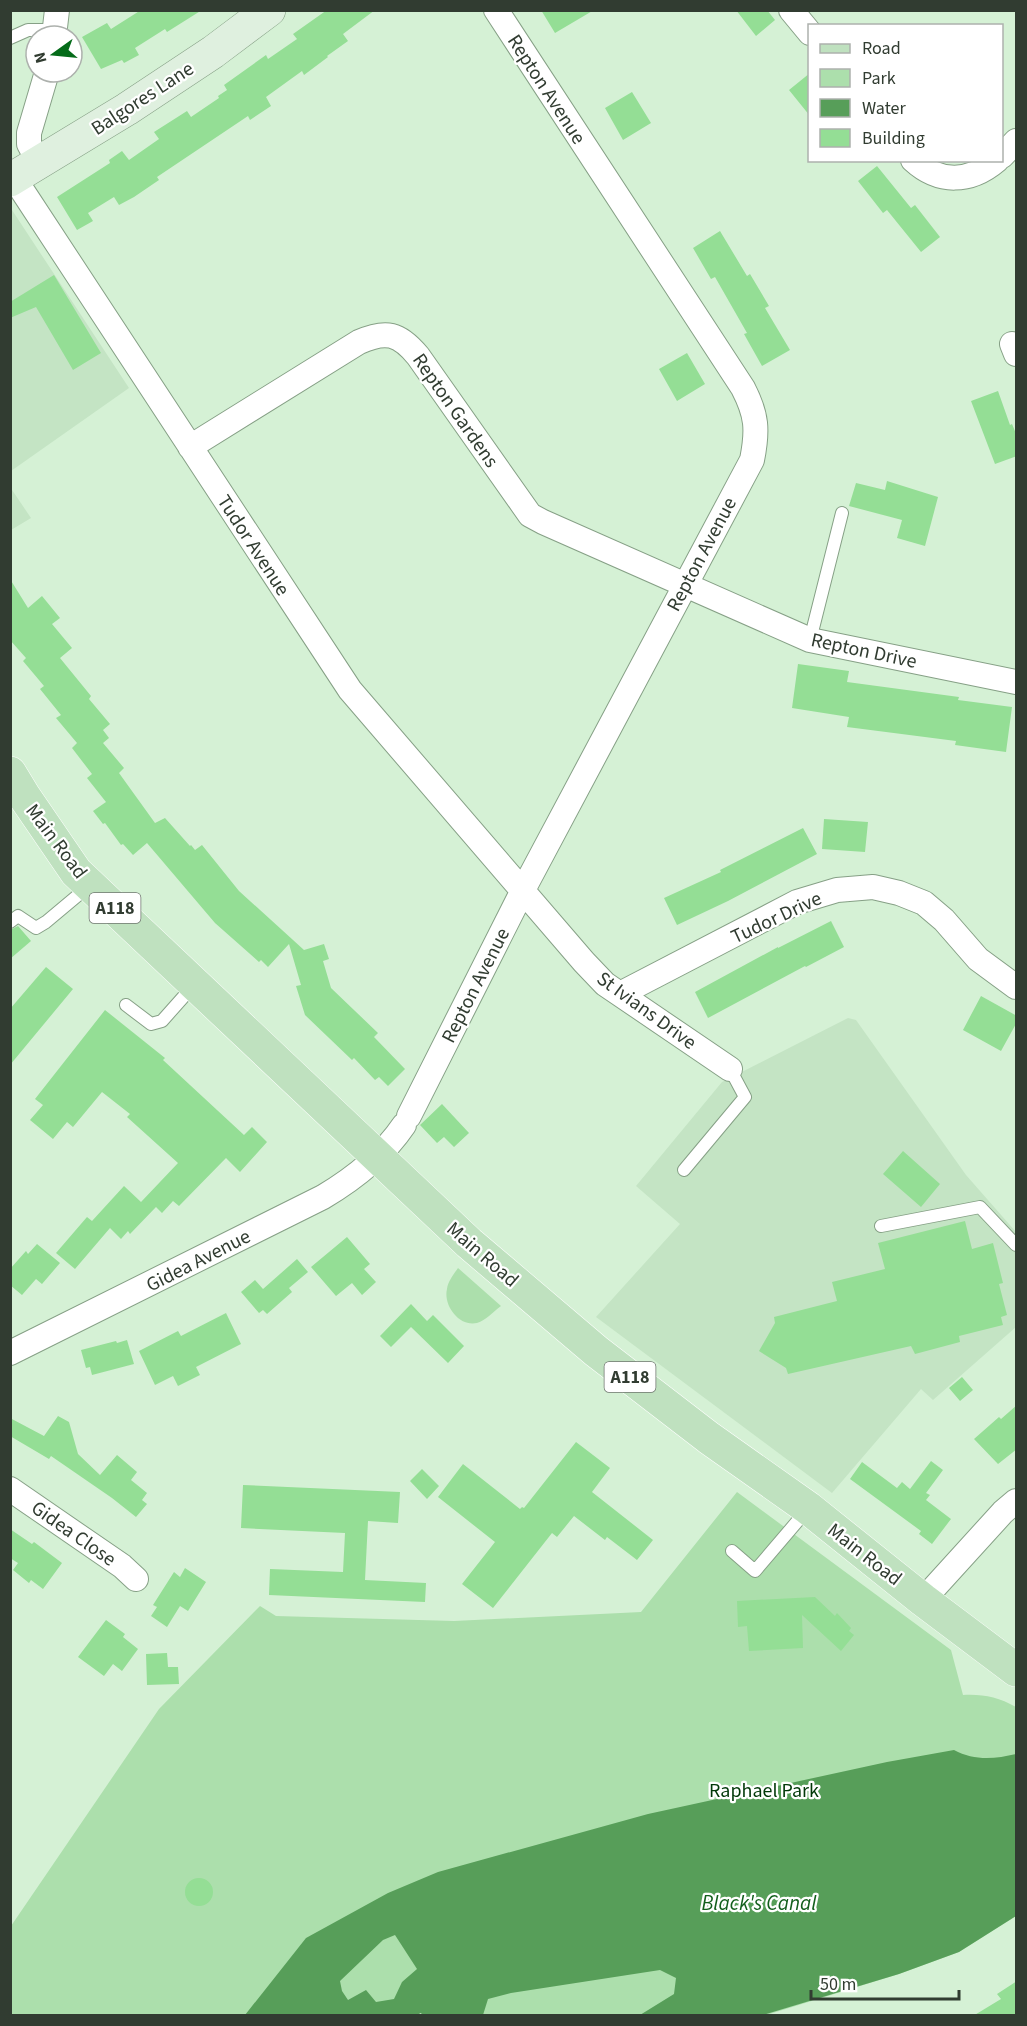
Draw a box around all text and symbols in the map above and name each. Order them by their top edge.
north arrow [24,24,84,84]
legend [808,24,1003,162]
street label: Repton Avenue [500,29,592,150]
text: Road [862,36,901,61]
text: N [28,50,52,66]
street label: Balgores Lane [86,55,199,143]
text: Park [862,66,896,91]
text: Water [862,96,906,121]
text: Building [862,126,925,151]
street label: Repton Gardens [405,348,505,473]
street label: Tudor Avenue [210,490,296,602]
street label: Repton Avenue [660,492,744,617]
street label: Repton Drive [808,626,919,676]
street label: Main Road [19,798,94,885]
street label: Tudor Drive [727,885,826,951]
road number: A118 [90,893,140,923]
street label: Repton Avenue [435,923,517,1048]
street label: St Ivians Drive [591,965,702,1057]
street label: Main Road [440,1216,525,1294]
street label: Gidea Avenue [141,1223,256,1299]
road number: A118 [604,1362,656,1392]
street label: Gidea Close [25,1494,122,1573]
street label: Main Road [821,1517,907,1593]
park label: Raphael Park [709,1777,819,1805]
water label: Black's Canal [701,1888,817,1918]
scale bar [811,1963,960,2001]
text: 50 m [820,1972,856,1997]

